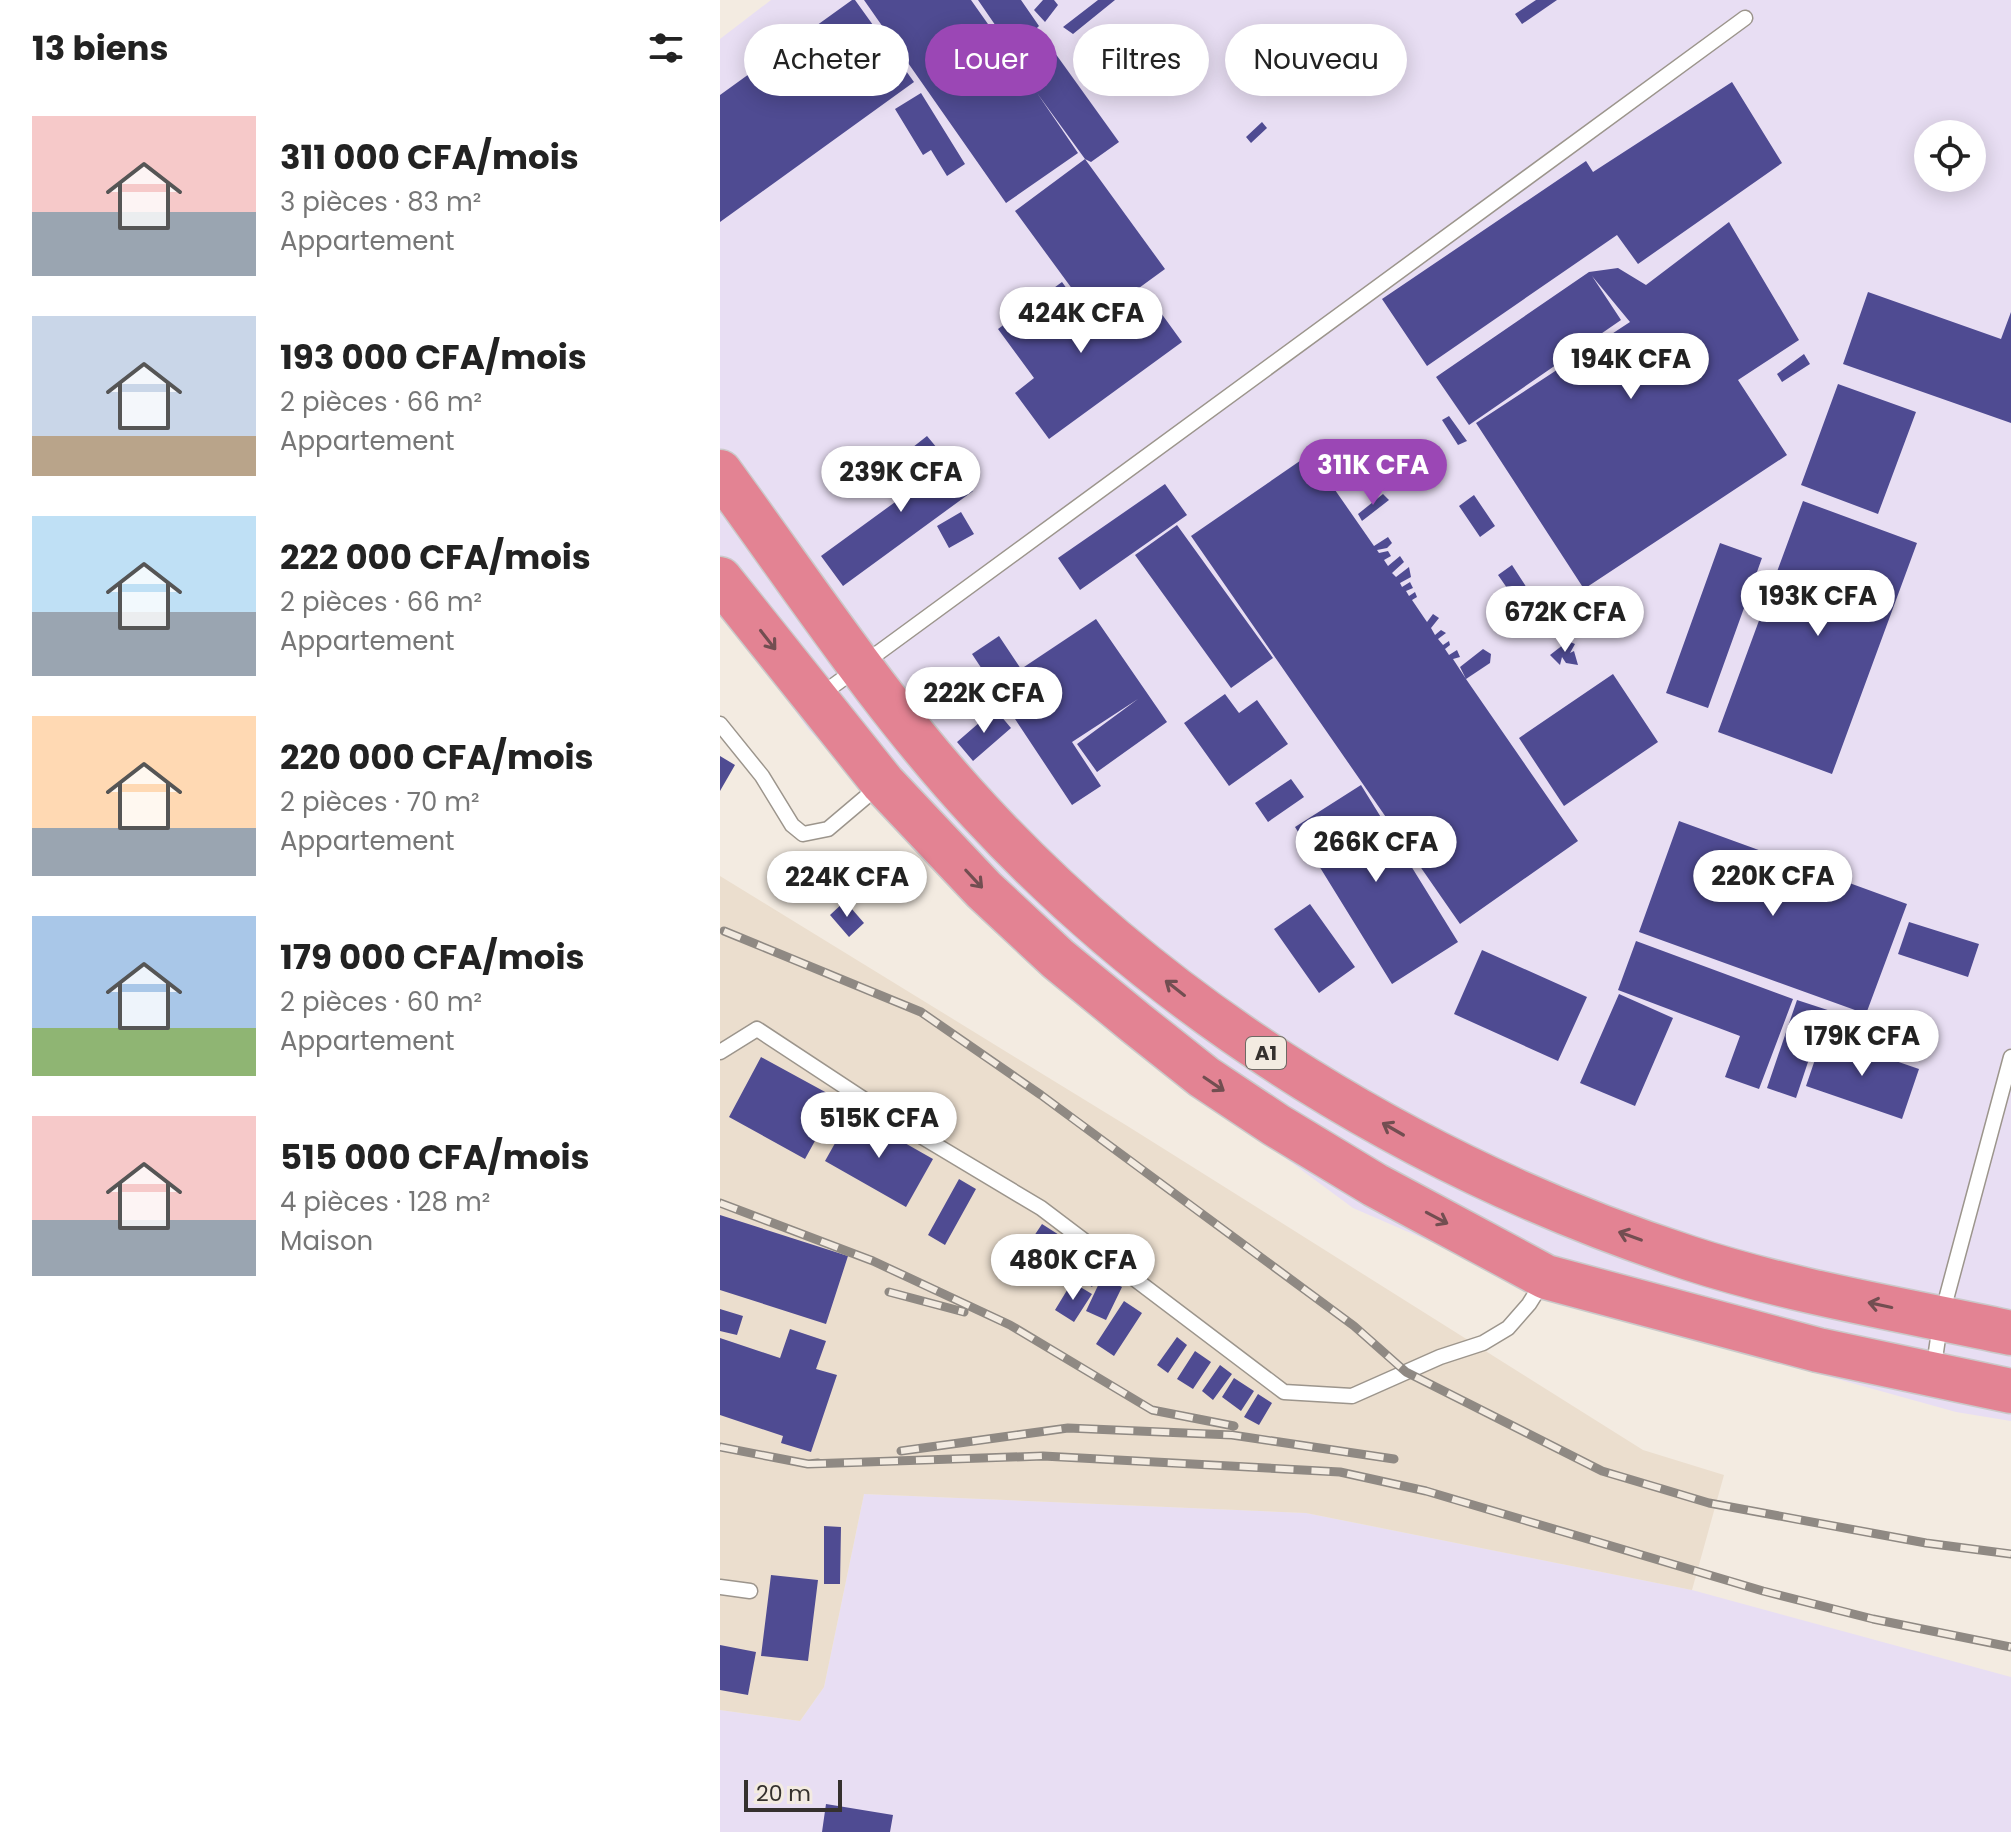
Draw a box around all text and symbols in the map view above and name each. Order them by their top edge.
text: 13 biens [32,24,169,72]
chip: Acheter [744,24,909,96]
chip: Louer [925,24,1057,96]
chip: Filtres [1073,24,1209,96]
chip: Nouveau [1225,24,1407,96]
icon: filters [644,26,688,70]
map controls [1914,120,1986,192]
button: locate [1914,120,1986,192]
text: 311 000 CFA/mois [280,133,579,181]
icon: home [96,148,192,244]
text: 3 pièces · 83 m² [280,184,481,220]
text: Appartement [280,223,455,259]
pin: 424K CFA [998,287,1164,355]
text: 424K CFA [1018,295,1144,331]
text: 193 000 CFA/mois [280,333,587,381]
pin: 194K CFA [1548,333,1714,401]
text: 194K CFA [1571,341,1691,377]
icon: home [96,348,192,444]
text: 2 pièces · 66 m² [280,384,482,420]
text: Appartement [280,423,455,459]
pin: 311K CFA [1290,439,1456,507]
pin: 239K CFA [818,446,984,514]
text: 311K CFA [1317,447,1429,483]
text: 239K CFA [839,454,963,490]
text: 222 000 CFA/mois [280,533,591,581]
icon: home [96,548,192,644]
pin: 193K CFA [1735,570,1901,638]
text: 193K CFA [1759,578,1877,614]
text: 2 pièces · 66 m² [280,584,482,620]
pin: 672K CFA [1482,586,1648,654]
text: 672K CFA [1504,594,1626,630]
text: Appartement [280,623,455,659]
one-way arrow [759,629,777,650]
pin: 222K CFA [901,667,1067,735]
text: 222K CFA [923,675,1045,711]
text: 220 000 CFA/mois [280,733,594,781]
icon: home [96,748,192,844]
text: 2 pièces · 70 m² [280,784,480,820]
pin: 266K CFA [1293,816,1459,884]
text: Appartement [280,823,455,859]
text: 266K CFA [1314,824,1438,860]
pin: 220K CFA [1690,850,1856,918]
pin: 224K CFA [764,851,930,919]
text: 220K CFA [1711,858,1835,894]
text: 224K CFA [785,859,909,895]
one-way arrow [965,869,983,889]
text: 179 000 CFA/mois [280,933,584,981]
icon: home [96,948,192,1044]
one-way arrow [1165,979,1186,996]
text: 2 pièces · 60 m² [280,984,482,1020]
pin: 179K CFA [1779,1010,1945,1078]
text: 179K CFA [1804,1018,1920,1054]
text: Appartement [280,1023,455,1059]
road number: A1 [1246,1037,1286,1069]
one-way arrow [1203,1076,1225,1092]
pin: 515K CFA [796,1092,962,1160]
text: 515K CFA [819,1100,939,1136]
one-way arrow [1382,1121,1405,1137]
text: 515 000 CFA/mois [280,1133,590,1181]
icon: home [96,1148,192,1244]
text: 4 pièces · 128 m² [280,1184,490,1220]
one-way arrow [1425,1211,1448,1227]
text: Maison [280,1223,373,1259]
one-way arrow [1618,1228,1643,1242]
pin: 480K CFA [990,1234,1156,1302]
text: 480K CFA [1009,1242,1137,1278]
one-way arrow [1868,1297,1893,1312]
scale bar [744,1776,842,1812]
text: 20 m [756,1778,811,1809]

